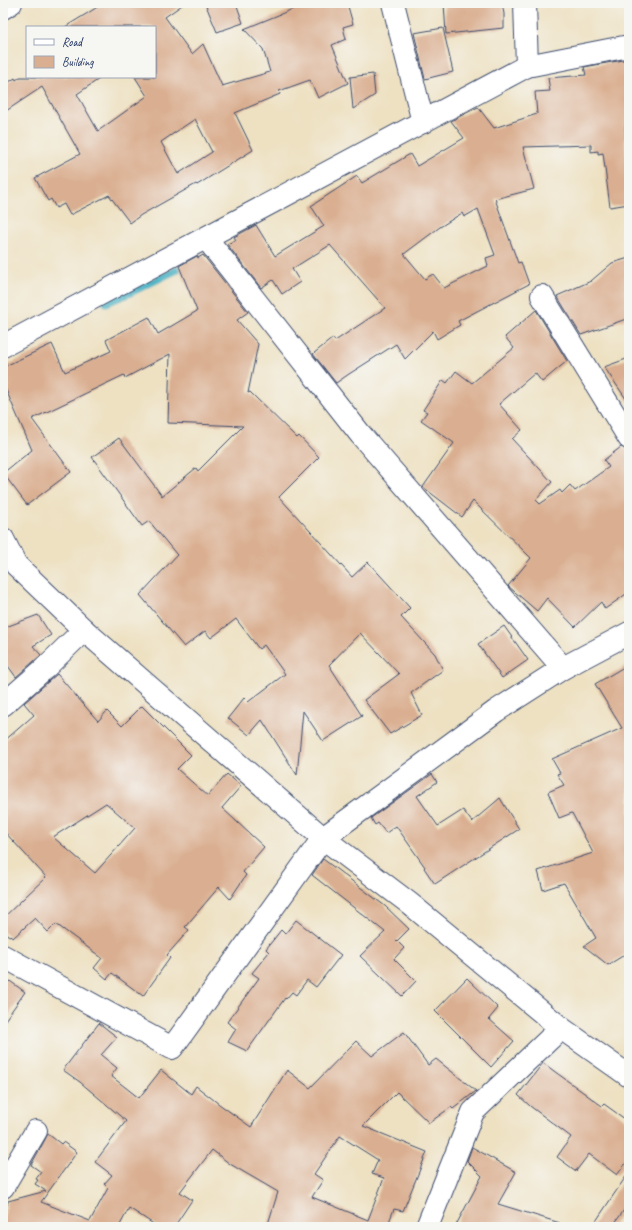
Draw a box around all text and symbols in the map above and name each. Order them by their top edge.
legend [26,26,156,78]
text: Road [62,34,84,50]
text: Building [62,54,94,70]

